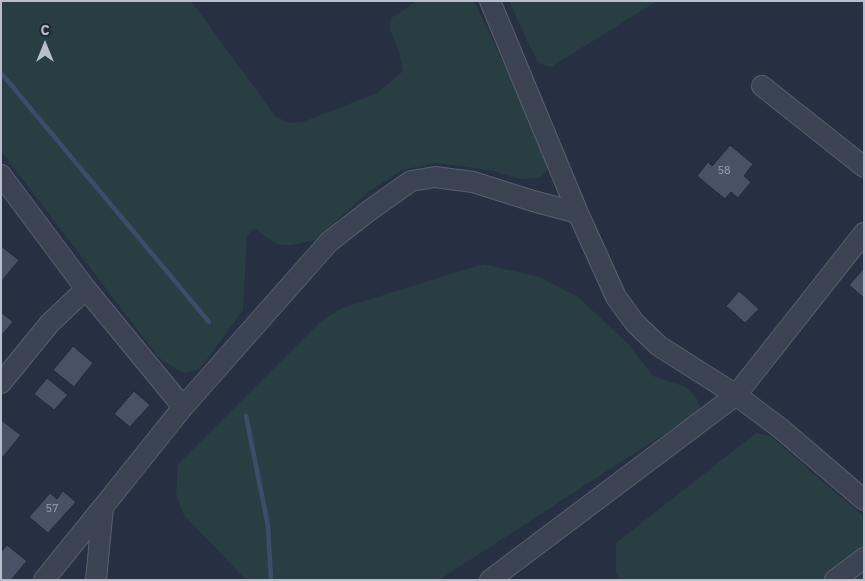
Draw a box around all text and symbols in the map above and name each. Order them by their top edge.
north arrow [20,20,70,70]
text: С [40,21,50,39]
house number: 58 [717,164,731,178]
house number: 57 [45,502,59,516]

